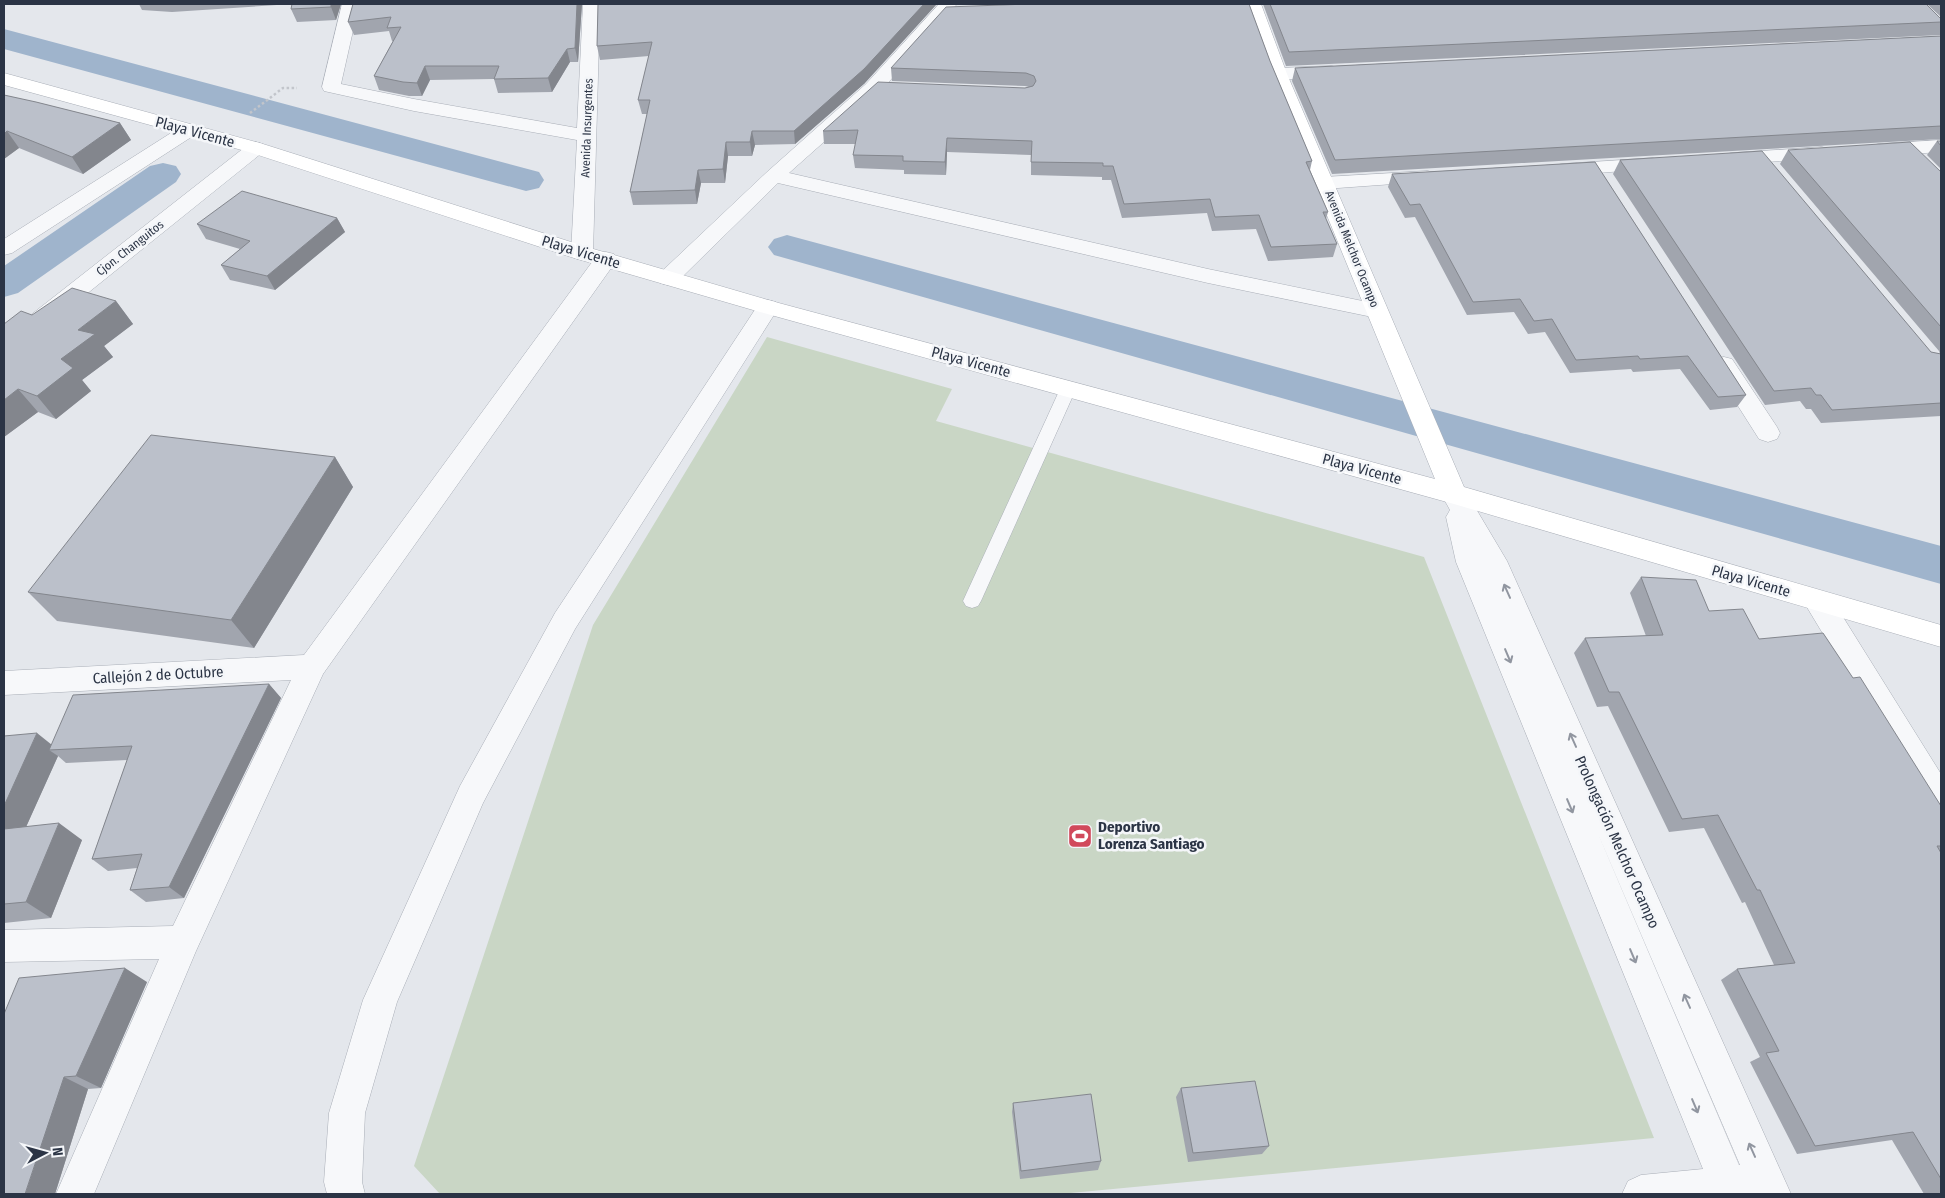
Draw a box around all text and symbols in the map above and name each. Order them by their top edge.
street label: Avenida Insurgentes [578,78,596,178]
street label: Playa Vicente [154,113,236,151]
street label: Avenida Melchor Ocampo [1322,189,1382,309]
street label: Cjon. Changuitos [94,217,166,279]
street label: Playa Vicente [540,232,622,272]
street label: Playa Vicente [930,343,1012,381]
street label: Playa Vicente [1321,450,1403,488]
street label: Playa Vicente [1710,561,1792,601]
one-way arrow [1502,584,1512,599]
one-way arrow [1504,648,1513,663]
street label: Callejón 2 de Octubre [92,663,224,687]
one-way arrow [1567,733,1577,748]
street label: Prolongación Melchor Ocampo [1571,753,1663,931]
one-way arrow [1567,798,1576,813]
place label: Deportivo Lorenza Santiago [1098,818,1205,853]
sports icon: Deportivo Lorenza Santiago [1067,823,1093,849]
one-way arrow [1629,948,1638,963]
one-way arrow [1682,994,1692,1009]
one-way arrow [1692,1098,1701,1113]
north arrow [20,1128,70,1178]
one-way arrow [1747,1143,1757,1158]
text: N [49,1147,66,1157]

